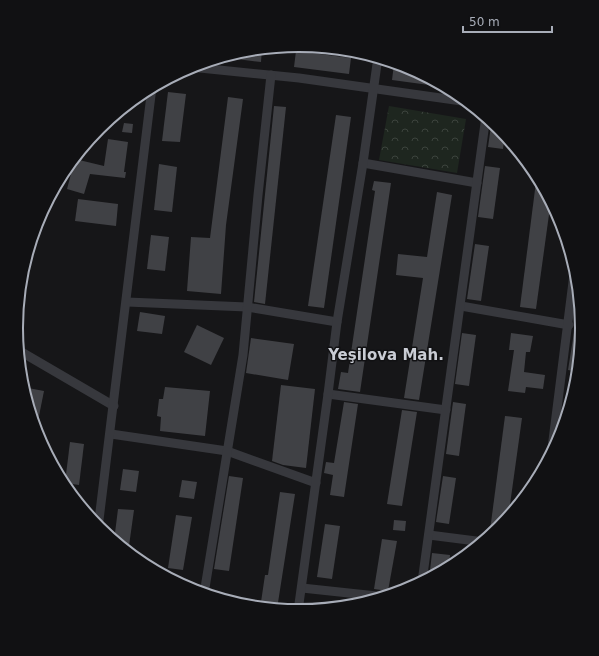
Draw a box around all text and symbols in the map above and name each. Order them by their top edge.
scale bar [463,8,552,34]
text: 50 m [469,15,500,29]
district label: Yeşilova Mah. [327,346,444,364]

